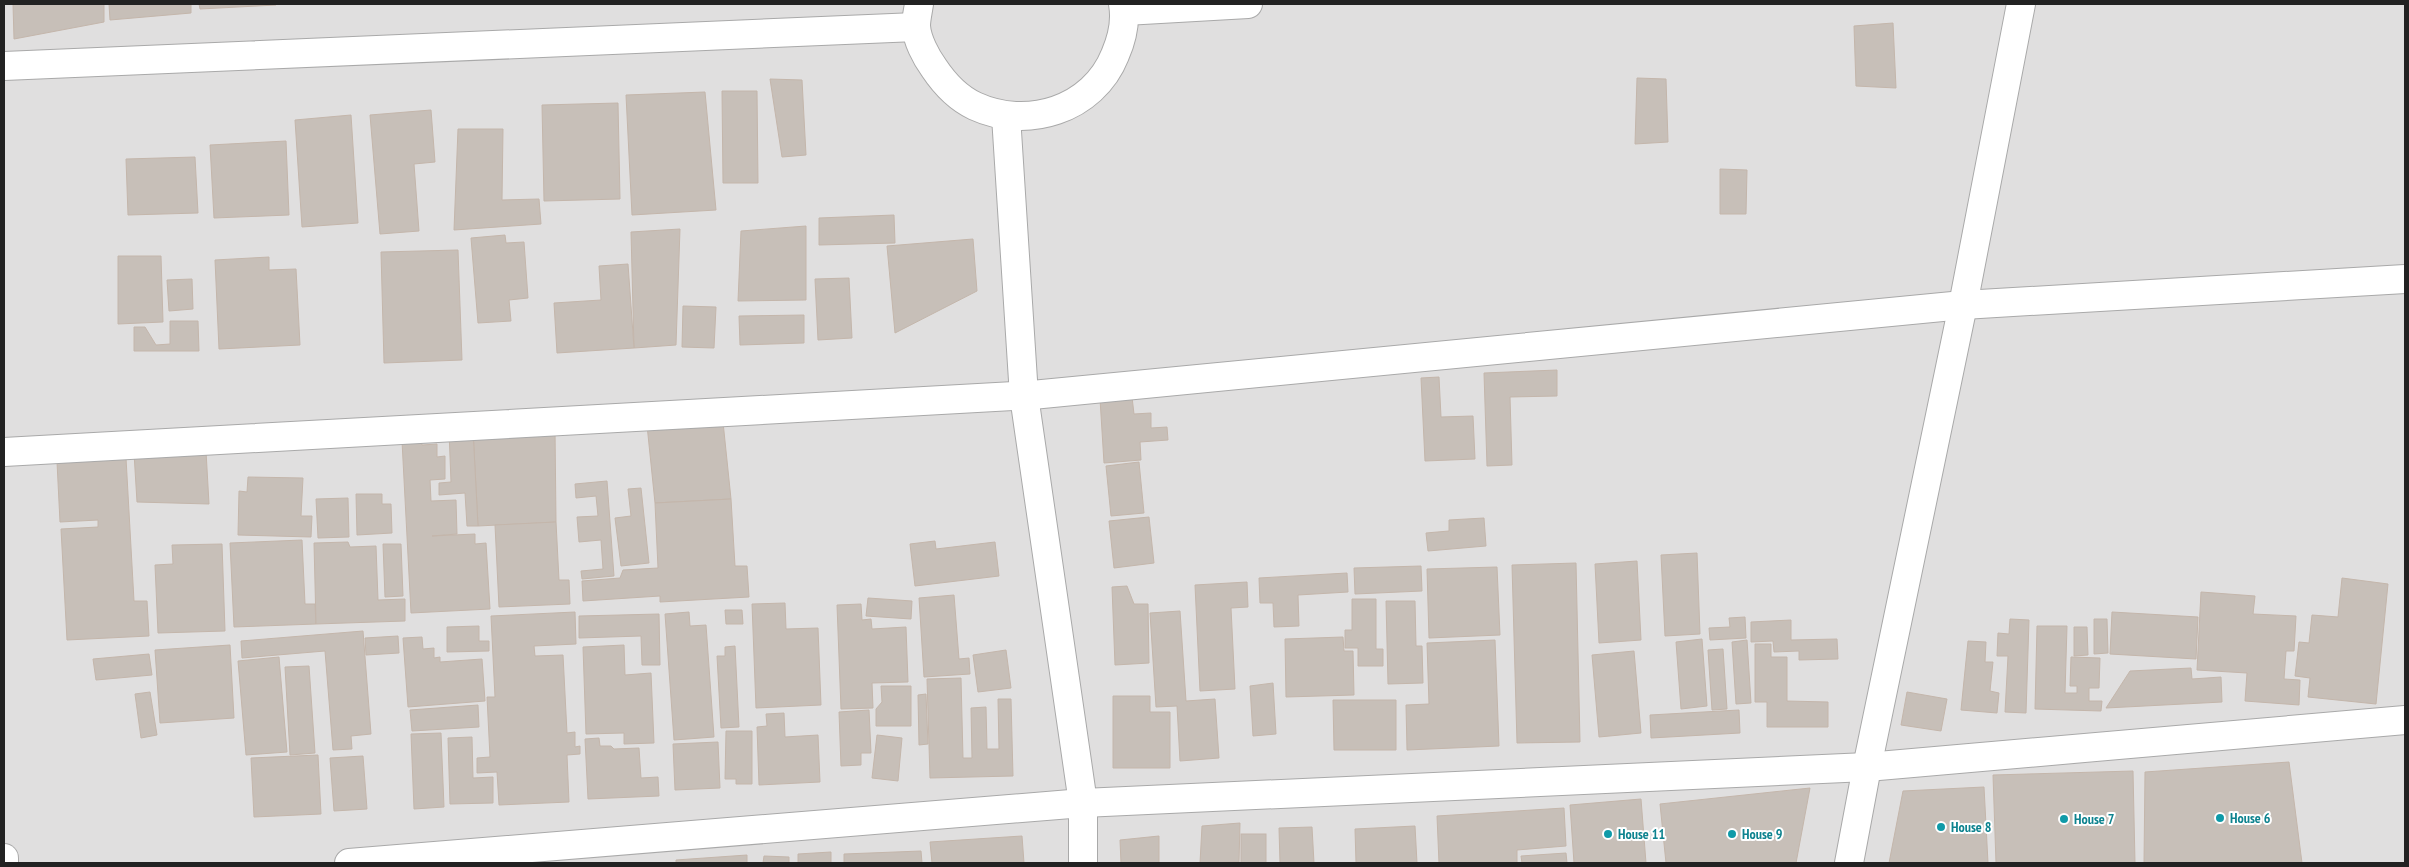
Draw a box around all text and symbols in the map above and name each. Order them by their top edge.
place label: House 6 [2230,809,2271,827]
place label: House 7 [2074,810,2115,828]
marker: House 6 [2214,812,2226,824]
marker: House 7 [2058,813,2070,825]
place label: House 8 [1951,818,1991,836]
marker: House 8 [1935,821,1947,833]
place label: House 11 [1618,825,1665,843]
place label: House 9 [1742,825,1783,843]
marker: House 11 [1602,828,1614,840]
marker: House 9 [1726,828,1738,840]

